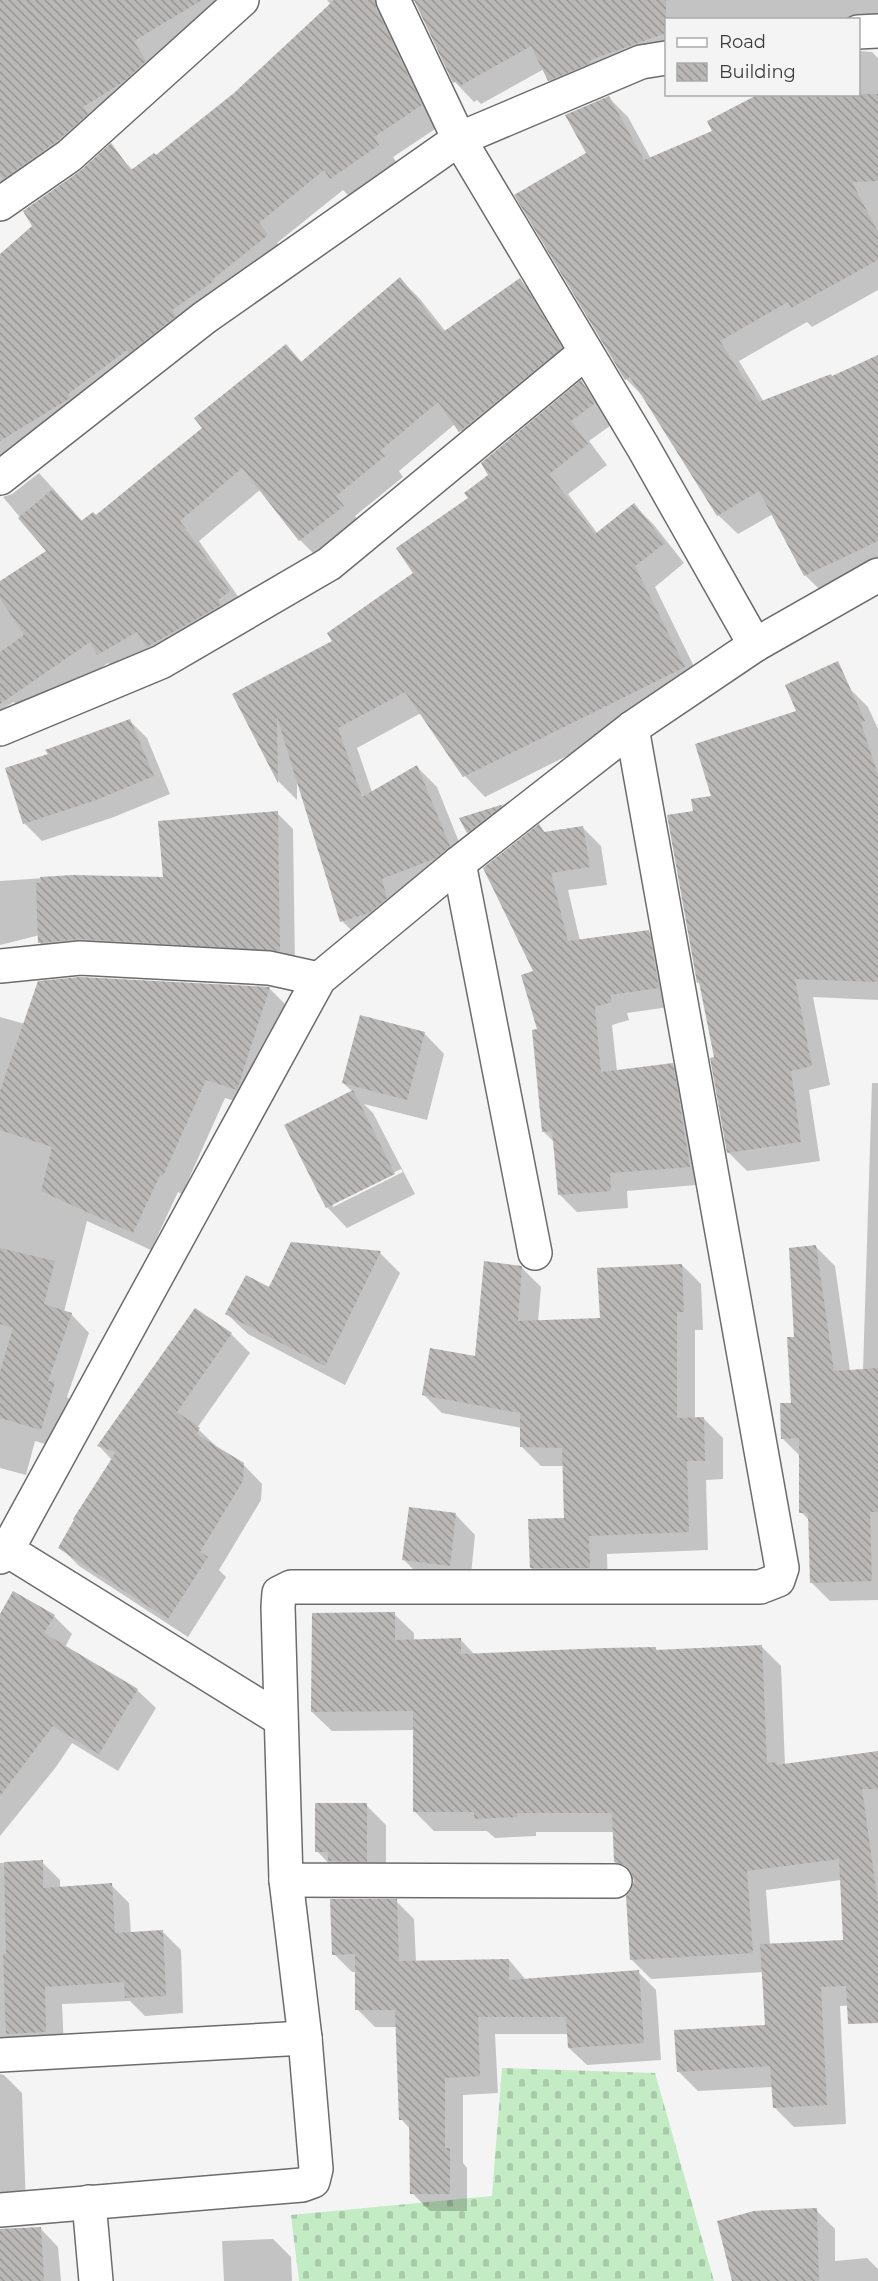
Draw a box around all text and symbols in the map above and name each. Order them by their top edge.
legend [665,18,860,96]
text: Road [719,31,766,53]
text: Building [719,61,796,83]

